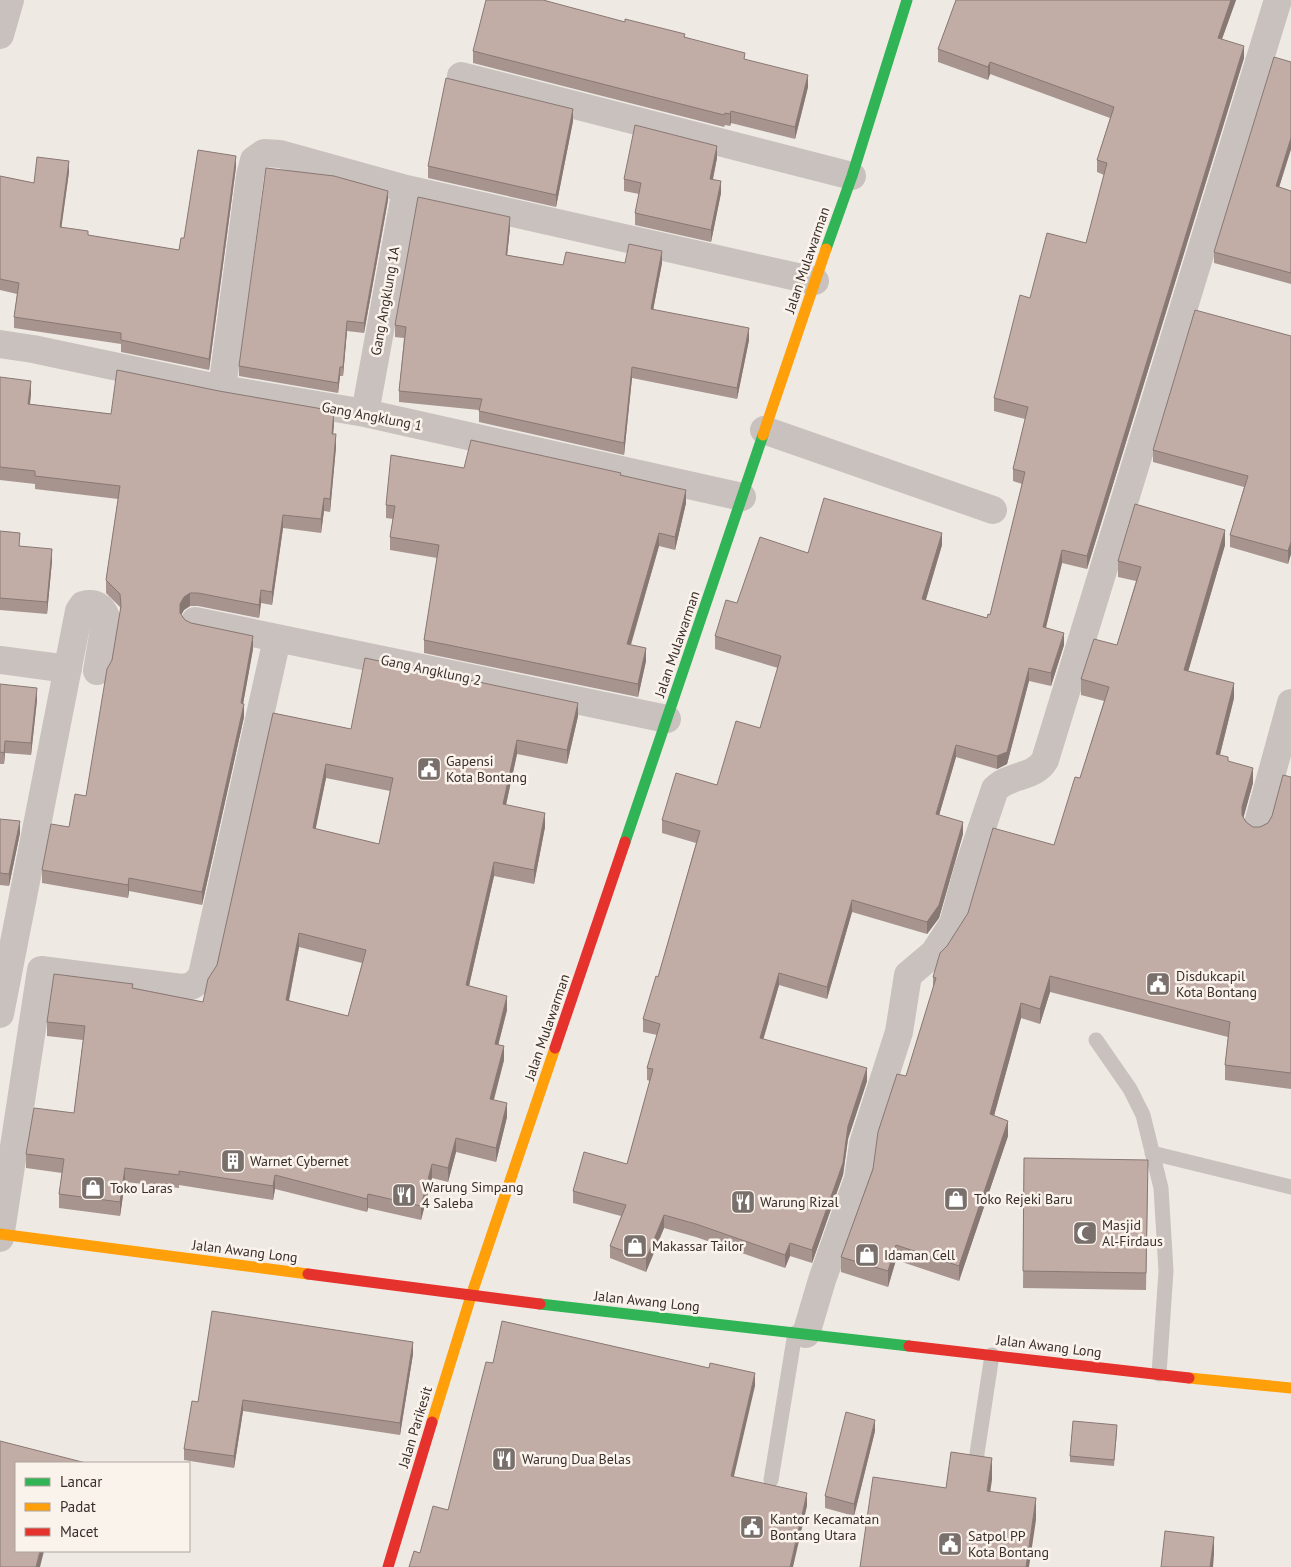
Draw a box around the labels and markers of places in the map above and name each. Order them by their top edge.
place label: Gapensi Kota Bontang [446,752,527,786]
public building icon: Gapensi Kota Bontang [416,756,442,782]
place label: Disdukcapil Kota Bontang [1176,967,1257,1001]
public building icon: Disdukcapil Kota Bontang [1145,971,1171,997]
building icon: Warnet Cybernet [220,1148,246,1174]
place label: Warnet Cybernet [250,1152,349,1170]
shop icon: Toko Laras [80,1175,106,1201]
place label: Warung Simpang 4 Saleba [422,1178,523,1212]
place label: Toko Laras [110,1179,173,1197]
restaurant icon: Warung Simpang 4 Saleba [391,1182,417,1208]
shop icon: Toko Rejeki Baru [943,1186,969,1212]
restaurant icon: Warung Rizal [730,1189,756,1215]
place label: Toko Rejeki Baru [974,1190,1073,1208]
place label: Warung Rizal [760,1193,839,1211]
place label: Masjid Al-Firdaus [1102,1216,1163,1250]
mosque icon: Masjid Al-Firdaus [1072,1220,1098,1246]
shop icon: Makassar Tailor [622,1233,648,1259]
place label: Makassar Tailor [652,1237,744,1255]
shop icon: Idaman Cell [854,1242,880,1268]
place label: Idaman Cell [884,1246,955,1264]
restaurant icon: Warung Dua Belas [491,1446,517,1472]
place label: Warung Dua Belas [522,1450,631,1468]
place label: Kantor Kecamatan Bontang Utara [770,1510,879,1544]
public building icon: Kantor Kecamatan Bontang Utara [739,1514,765,1540]
place label: Satpol PP Kota Bontang [968,1527,1049,1561]
public building icon: Satpol PP Kota Bontang [937,1531,963,1557]

